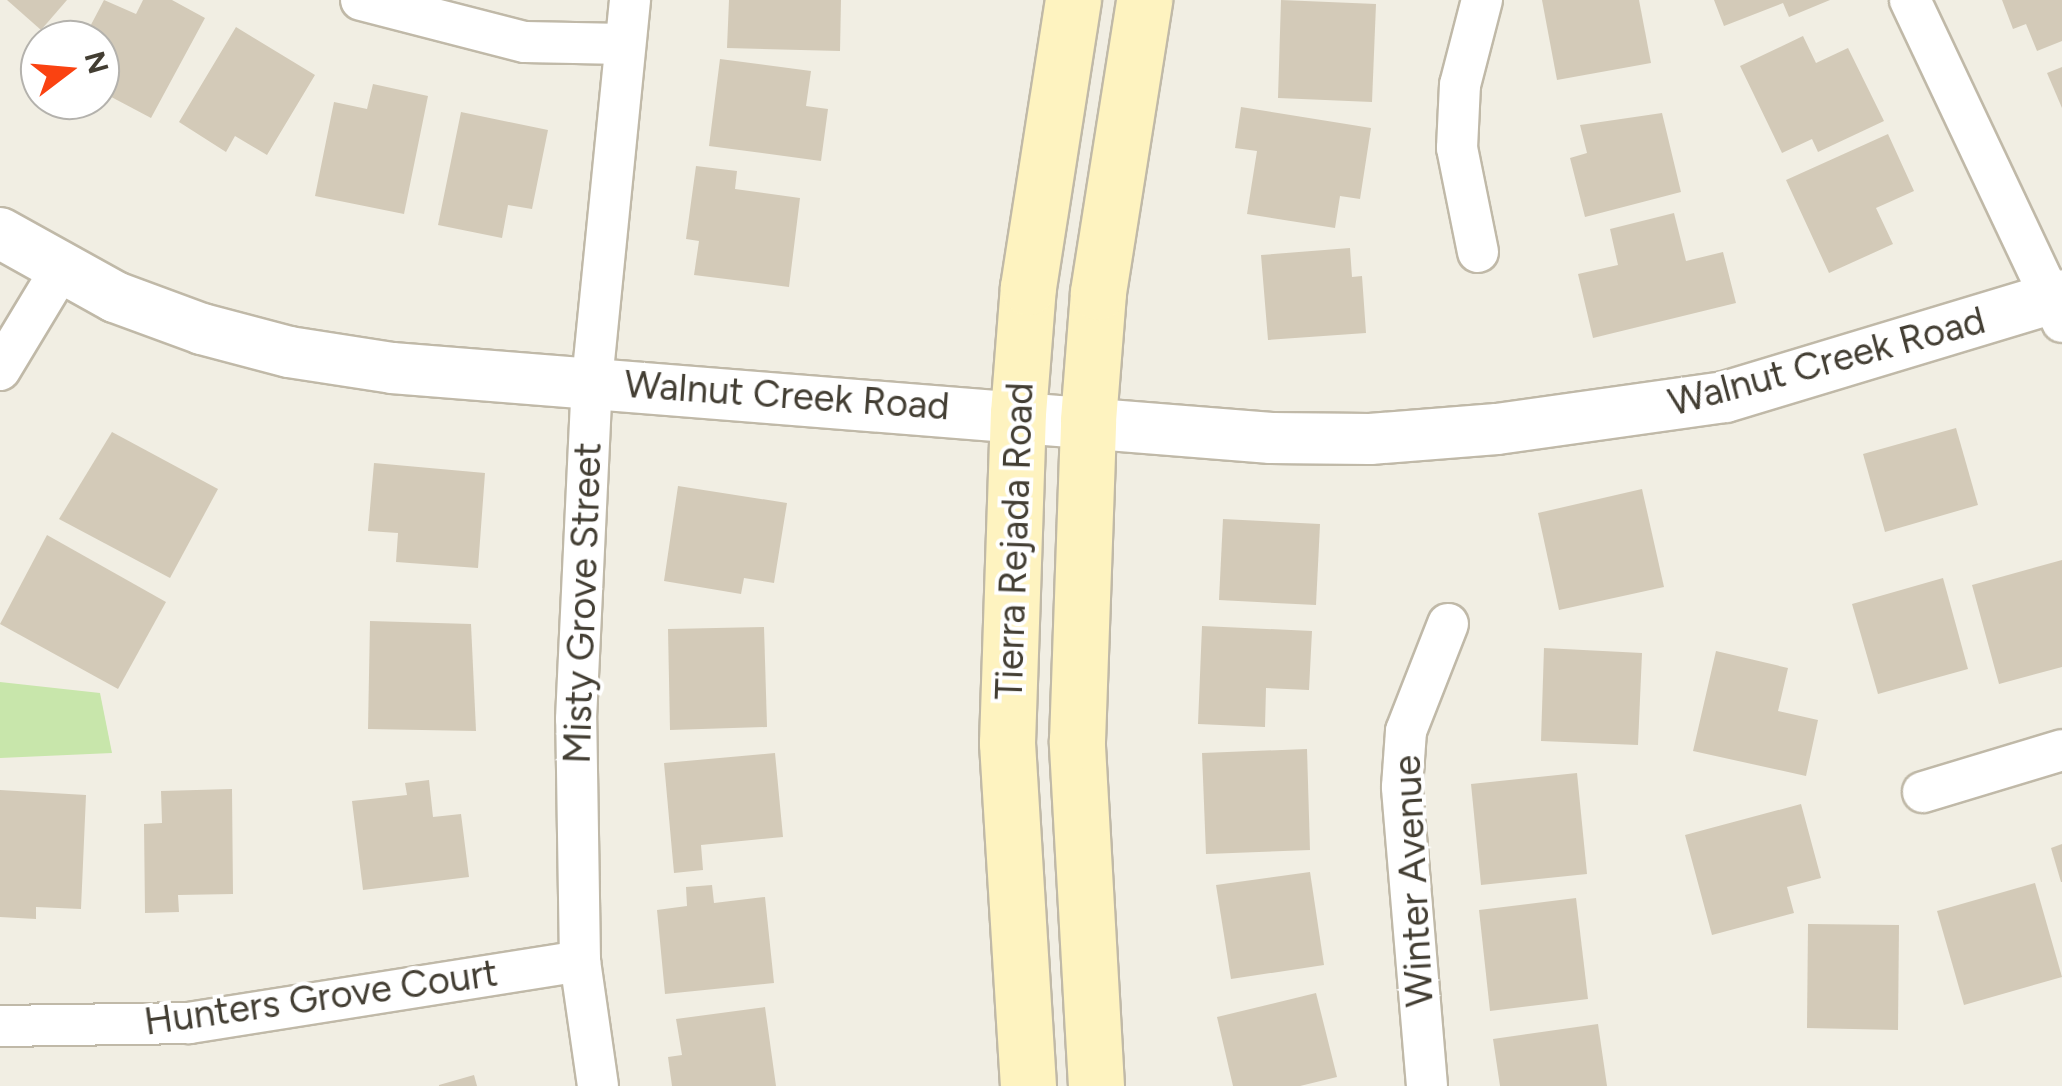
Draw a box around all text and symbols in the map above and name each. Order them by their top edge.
north arrow [20,20,120,120]
text: N [78,47,116,77]
street label: Walnut Creek Road [1664,298,1990,426]
street label: Walnut Creek Road [623,362,951,430]
street label: Tierra Rejada Road [987,381,1043,701]
street label: Misty Grove Street [555,442,611,764]
street label: Winter Avenue [1385,754,1443,1008]
street label: Hunters Grove Court [141,951,501,1045]

